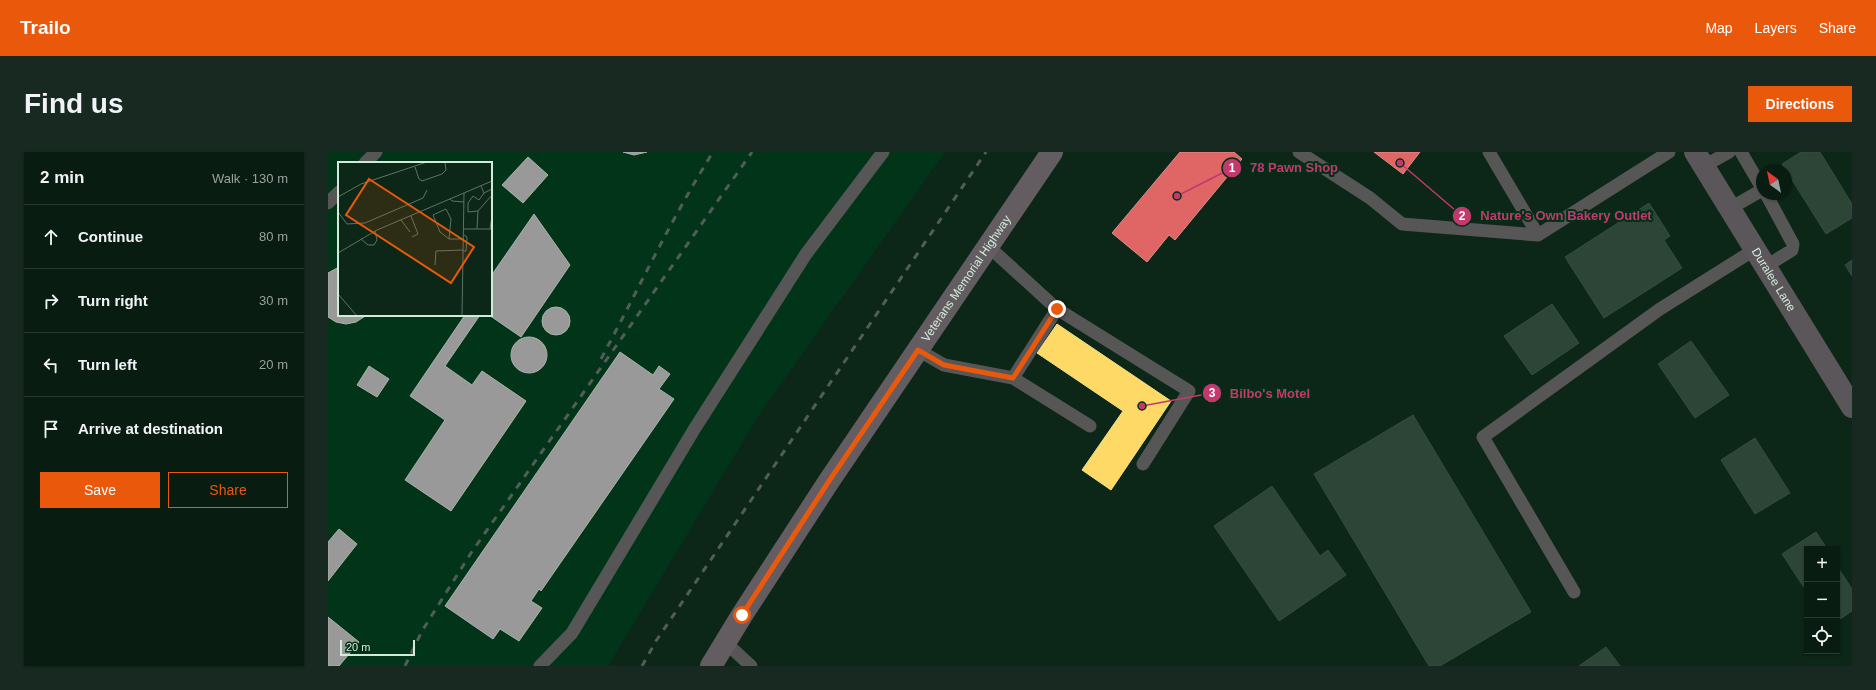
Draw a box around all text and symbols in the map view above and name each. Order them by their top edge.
text: Trailo [20,17,71,38]
text: Map [1705,20,1733,36]
text: Layers [1755,20,1797,36]
text: Share [1819,20,1856,36]
button: Directions [1748,86,1852,122]
text: Find us [24,88,124,119]
callout: 78 Pawn Shop [1222,155,1346,180]
text: 78 Pawn Shop [1250,160,1338,175]
text: 1 [1229,161,1236,175]
inset map [338,162,492,316]
north arrow [1756,164,1792,200]
text: 2 min [40,168,84,187]
text: Walk · 130 m [212,171,288,186]
callout: Nature's Own Bakery Outlet [1452,203,1659,228]
text: Nature's Own Bakery Outlet [1480,208,1652,223]
text: 2 [1459,209,1466,223]
street label: Veterans Memorial Highway [918,213,1014,344]
icon: ahead [40,226,62,248]
text: Continue [78,228,143,245]
text: 80 m [259,229,288,244]
street label: Duralee Lane [1749,245,1799,314]
icon: right [40,290,62,312]
text: Turn right [78,292,148,309]
text: 30 m [259,293,288,308]
route end [1048,300,1066,318]
icon: left [40,354,62,376]
text: Turn left [78,356,137,373]
text: 20 m [259,357,288,372]
callout: Bilbo's Motel [1202,380,1318,405]
text: 3 [1209,386,1216,400]
text: Bilbo's Motel [1230,386,1310,401]
icon: arrive [40,418,62,440]
text: Arrive at destination [78,420,223,437]
button: Save [40,472,160,508]
button: Share [168,472,288,508]
map controls [1804,546,1840,654]
button: + [1804,546,1840,582]
button: − [1804,582,1840,618]
route start [733,606,751,624]
button: locate [1804,618,1840,654]
scale bar [340,638,415,657]
text: 20 m [346,641,370,653]

